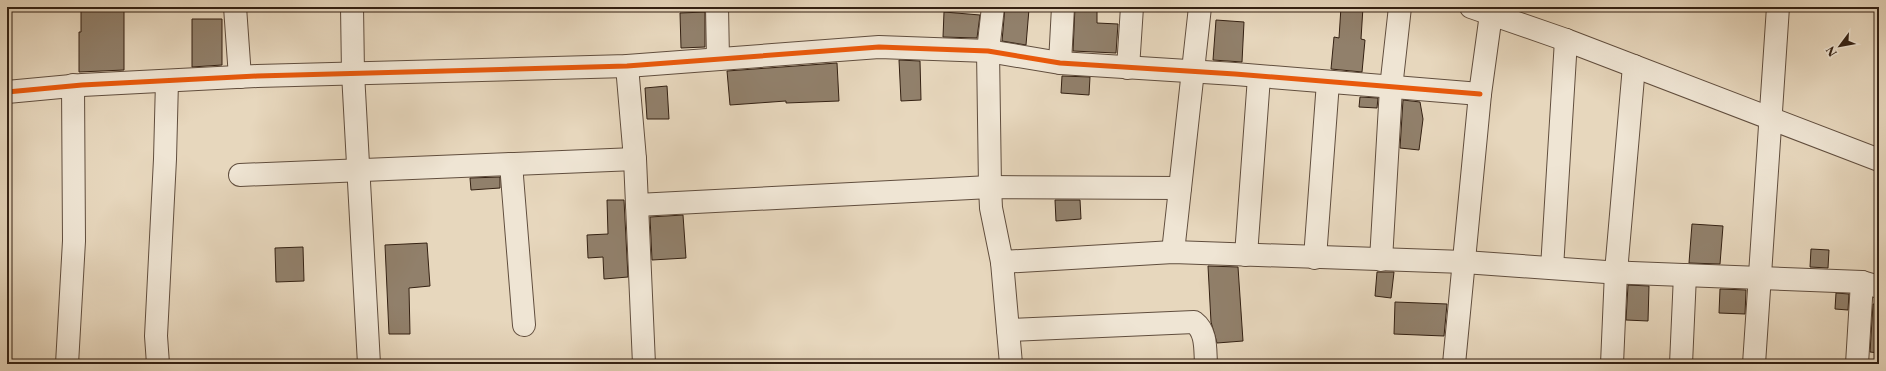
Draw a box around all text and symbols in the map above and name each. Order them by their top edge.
north arrow [1820,26,1860,66]
text: N [1823,43,1840,59]

